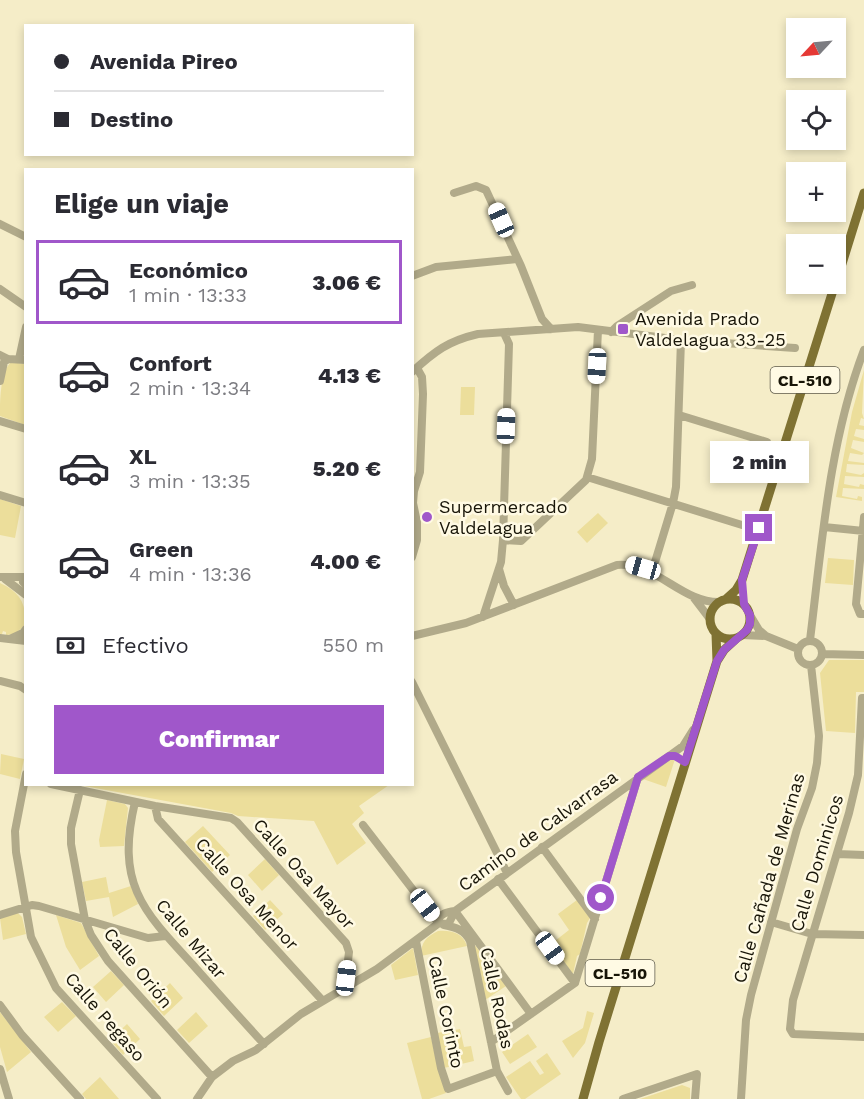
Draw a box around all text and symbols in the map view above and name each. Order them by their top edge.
north arrow [786,18,846,78]
map controls [786,18,846,294]
text: Avenida Pireo [90,49,238,74]
button: locate [786,90,846,150]
text: Destino [90,107,173,132]
button: + [786,162,846,222]
text: Elige un viaje [54,188,229,220]
car [485,200,517,240]
button: − [786,234,846,294]
icon: car [57,255,111,309]
text: Económico [129,258,248,283]
text: 3.06 € [312,270,381,295]
text: 1 min · 13:33 [129,283,247,307]
place label: Avenida Prado Valdelagua 33-25 [635,308,786,350]
marker: Avenida Prado Valdelagua 33-25 [616,322,630,336]
icon: car [57,348,111,402]
car [587,348,607,384]
text: Confort [129,351,212,376]
text: 4.13 € [318,363,381,388]
road number: CL-510 [770,367,840,393]
text: 2 min · 13:34 [129,376,251,400]
car [496,408,516,444]
icon: car [57,441,111,495]
callout: 2 min [710,441,808,483]
text: XL [129,444,157,469]
text: 2 min [732,450,787,474]
text: 5.20 € [313,456,381,481]
text: 3 min · 13:35 [129,469,251,493]
place label: Supermercado Valdelagua [439,496,568,538]
marker: Supermercado Valdelagua [420,510,434,524]
route end [745,514,772,541]
icon: car [57,534,111,588]
text: Green [129,537,193,562]
text: 4.00 € [310,549,381,574]
car [623,554,663,582]
text: 4 min · 13:36 [129,562,252,586]
icon: cash [54,629,87,662]
text: Efectivo [102,633,189,658]
text: 550 m [322,633,384,657]
button: Confirmar [54,705,384,774]
street label: Camino de Calvarrasa [454,766,621,895]
street label: Calle Cañada de Merinas [728,770,809,985]
street label: Calle Dominicos [786,792,847,934]
street label: Calle Osa Mayor [249,814,359,933]
street label: Calle Osa Menor [191,833,303,954]
route start [587,884,614,911]
car [407,885,443,925]
street label: Calle Mizar [152,895,231,983]
street label: Calle Orión [100,923,177,1012]
car [532,928,568,968]
street label: Calle Rodas [476,945,519,1051]
street label: Calle Corinto [424,954,469,1070]
car [335,959,357,997]
road number: CL-510 [586,960,654,986]
street label: Calle Pegaso [61,968,150,1066]

